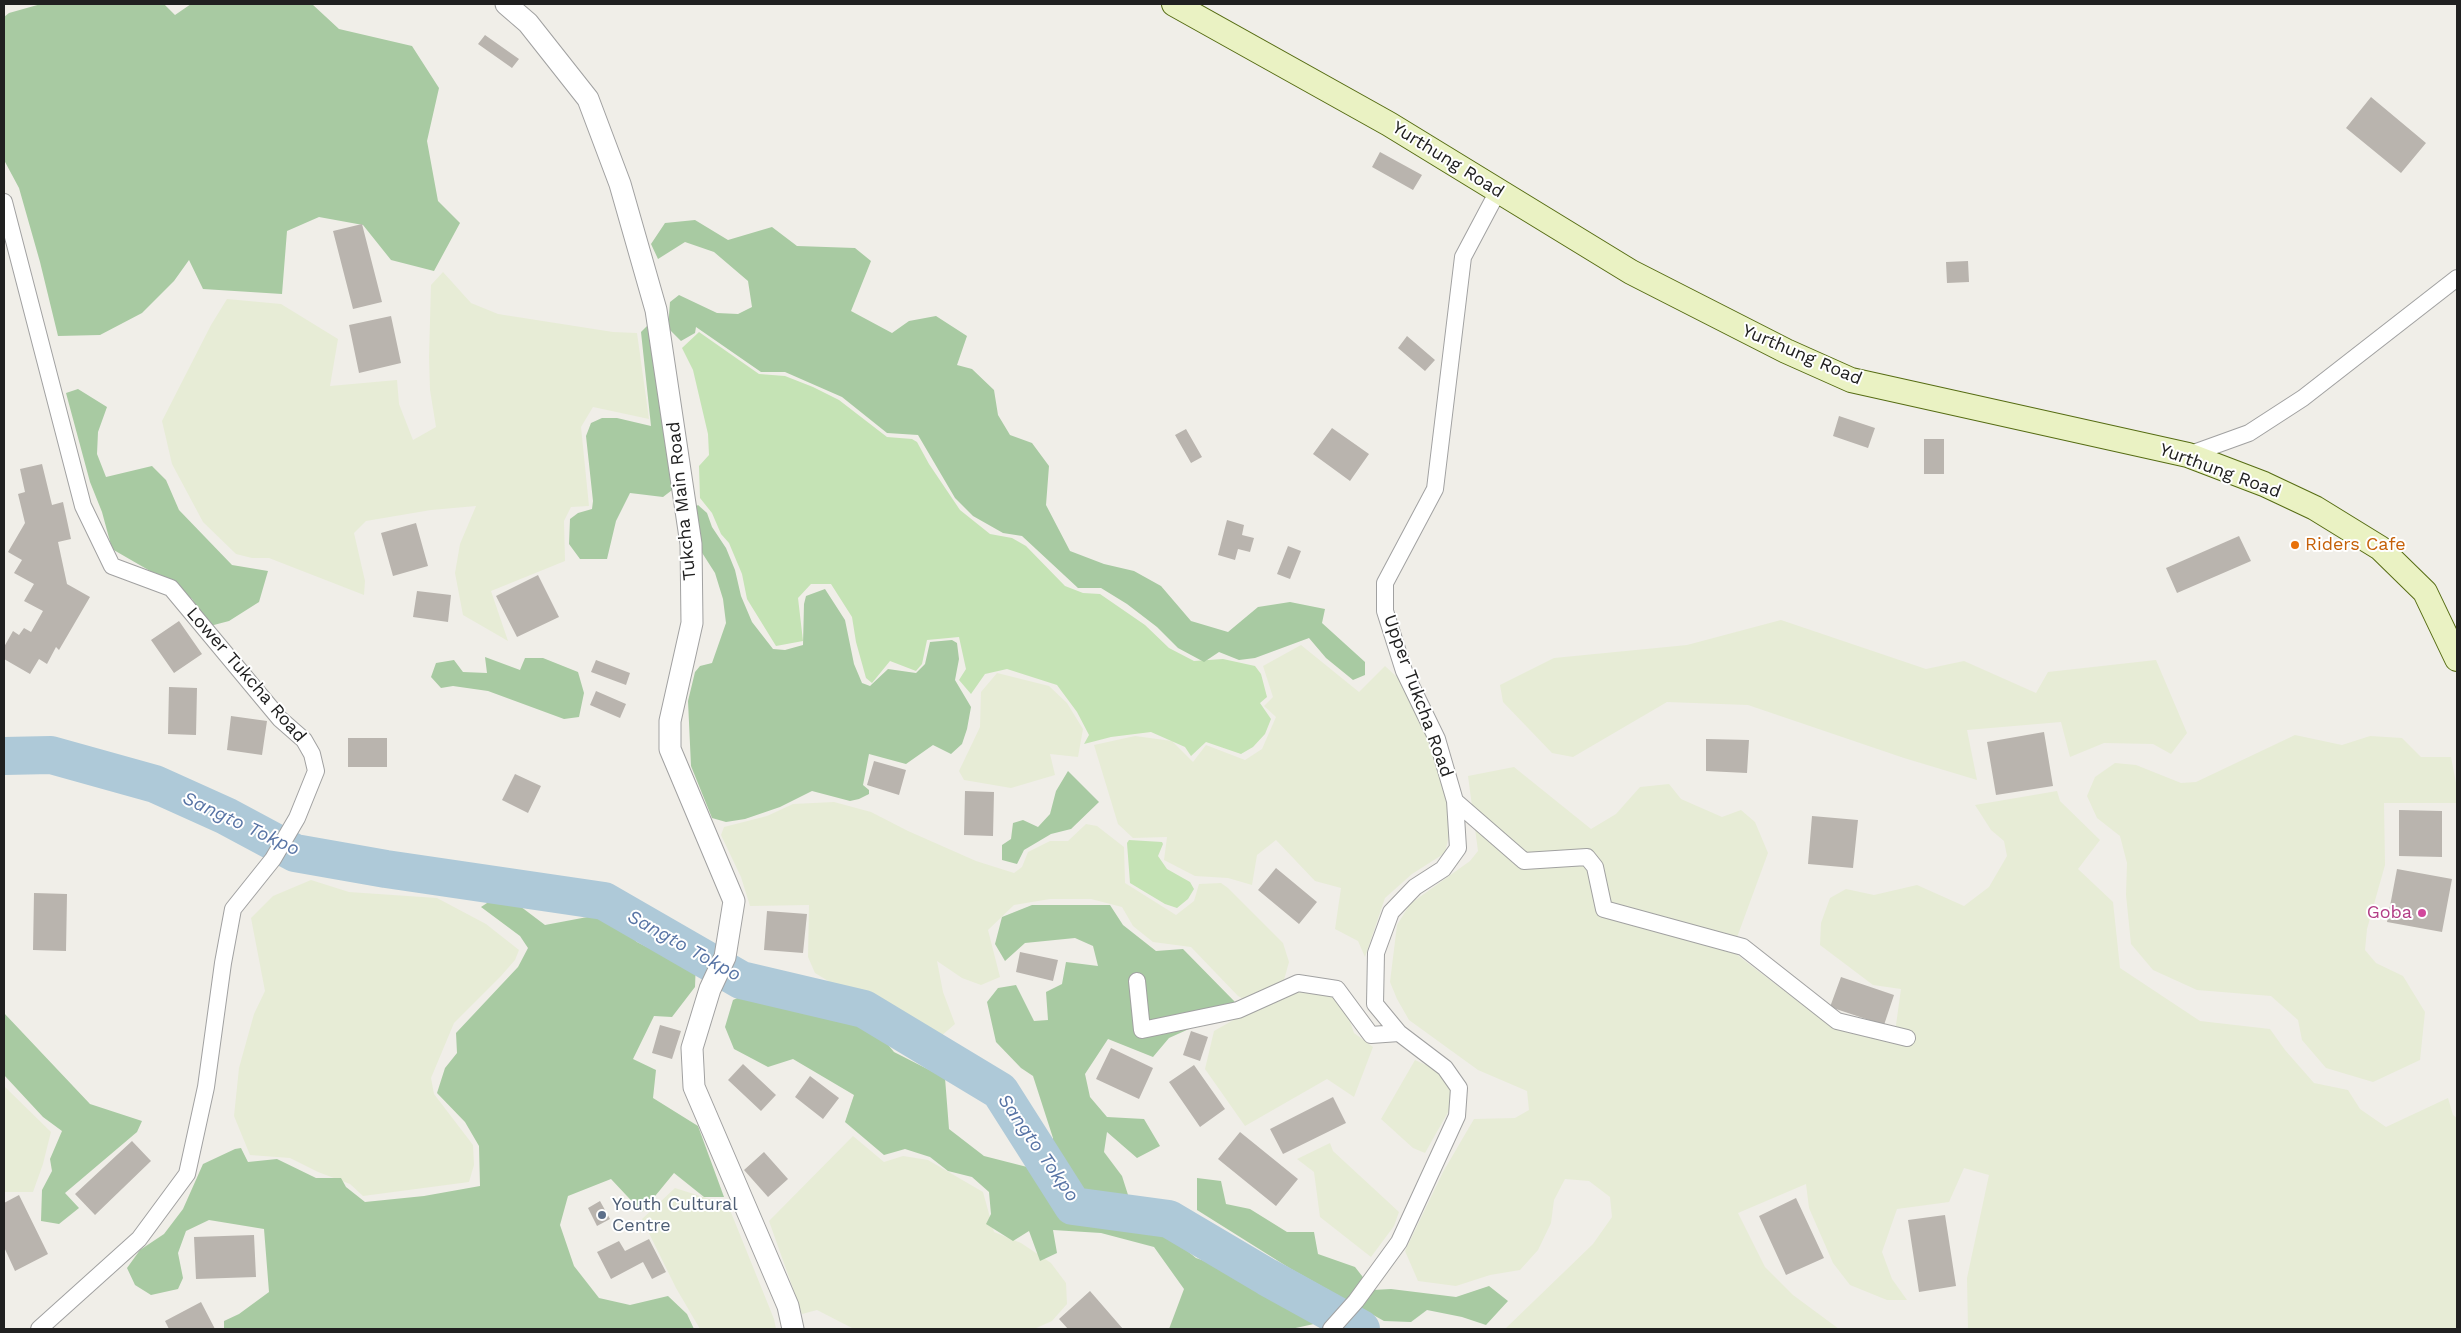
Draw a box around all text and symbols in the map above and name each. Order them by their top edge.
street label: Yurthung Road [1388,117,1508,203]
street label: Yurthung Road [1739,320,1865,390]
street label: Tukcha Main Road [663,420,701,582]
street label: Yurthung Road [2156,439,2284,503]
place label: Riders Cafe [2305,534,2406,556]
marker: Riders Cafe [2289,539,2301,551]
street label: Lower Tukcha Road [181,603,311,747]
street label: Upper Tukcha Road [1379,612,1457,780]
water label: Sangto Tokpo [179,787,303,861]
place label: Goba [2367,902,2412,924]
water label: Sangto Tokpo [623,905,745,987]
marker: Goba [2416,907,2428,919]
water label: Sangto Tokpo [992,1090,1084,1206]
place label: Youth Cultural Centre [612,1194,738,1236]
marker: Youth Cultural Centre [596,1209,608,1221]

